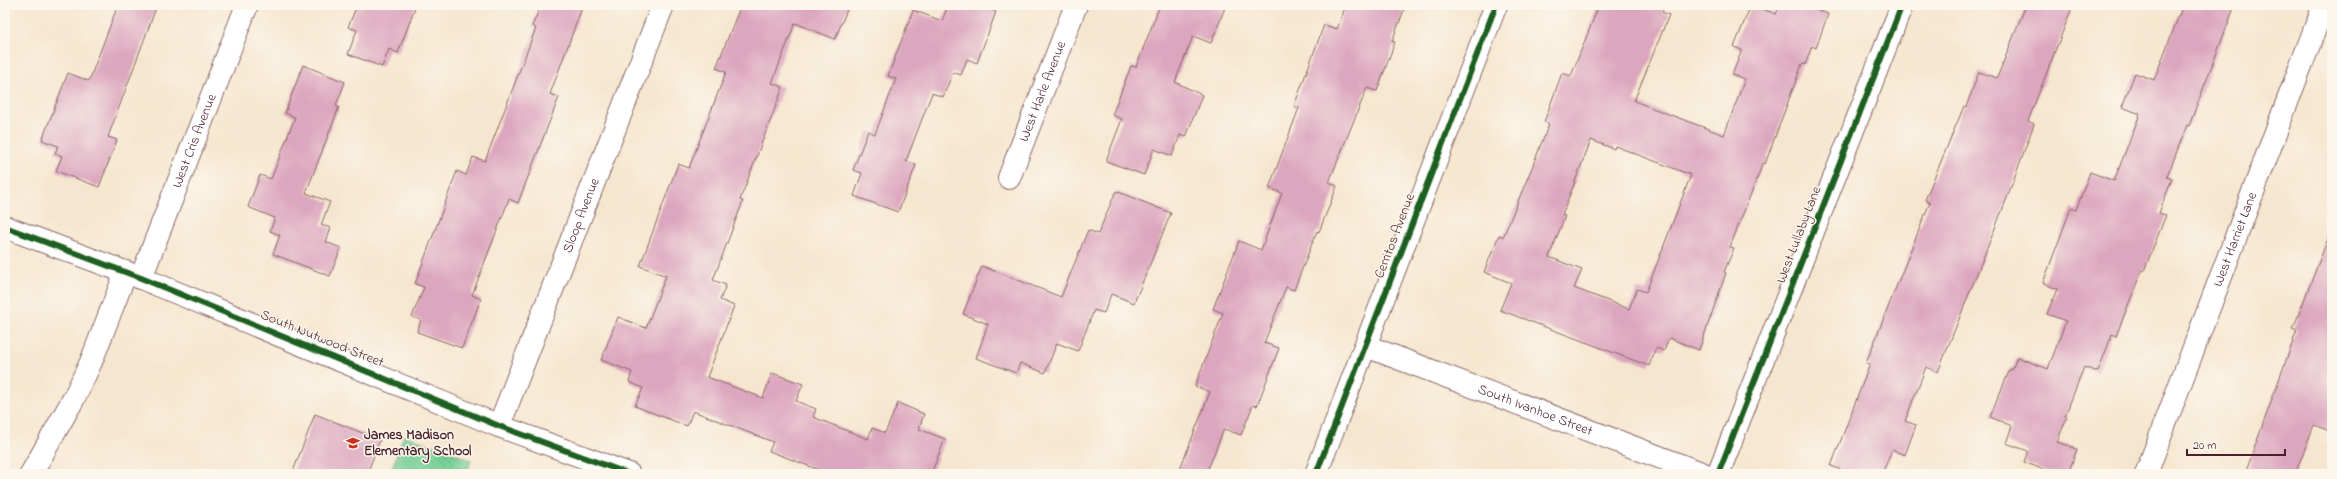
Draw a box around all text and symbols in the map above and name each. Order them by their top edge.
street label: West Harle Avenue [1014,37,1072,145]
street label: West Cris Avenue [166,90,222,191]
street label: Sloop Avenue [557,174,605,256]
street label: West Lullaby Lane [1771,183,1828,287]
street label: West Harriet Lane [2208,188,2263,290]
street label: Cerritos Avenue [1369,190,1421,282]
street label: South Nutwood Street [257,305,387,373]
street label: South Ivanhoe Street [1475,379,1596,442]
place label: James Madison Elementary School [364,425,472,464]
scale bar [2187,431,2285,457]
school or university icon: James Madison Elementary School [345,435,361,451]
text: 20 m [2193,437,2216,455]

